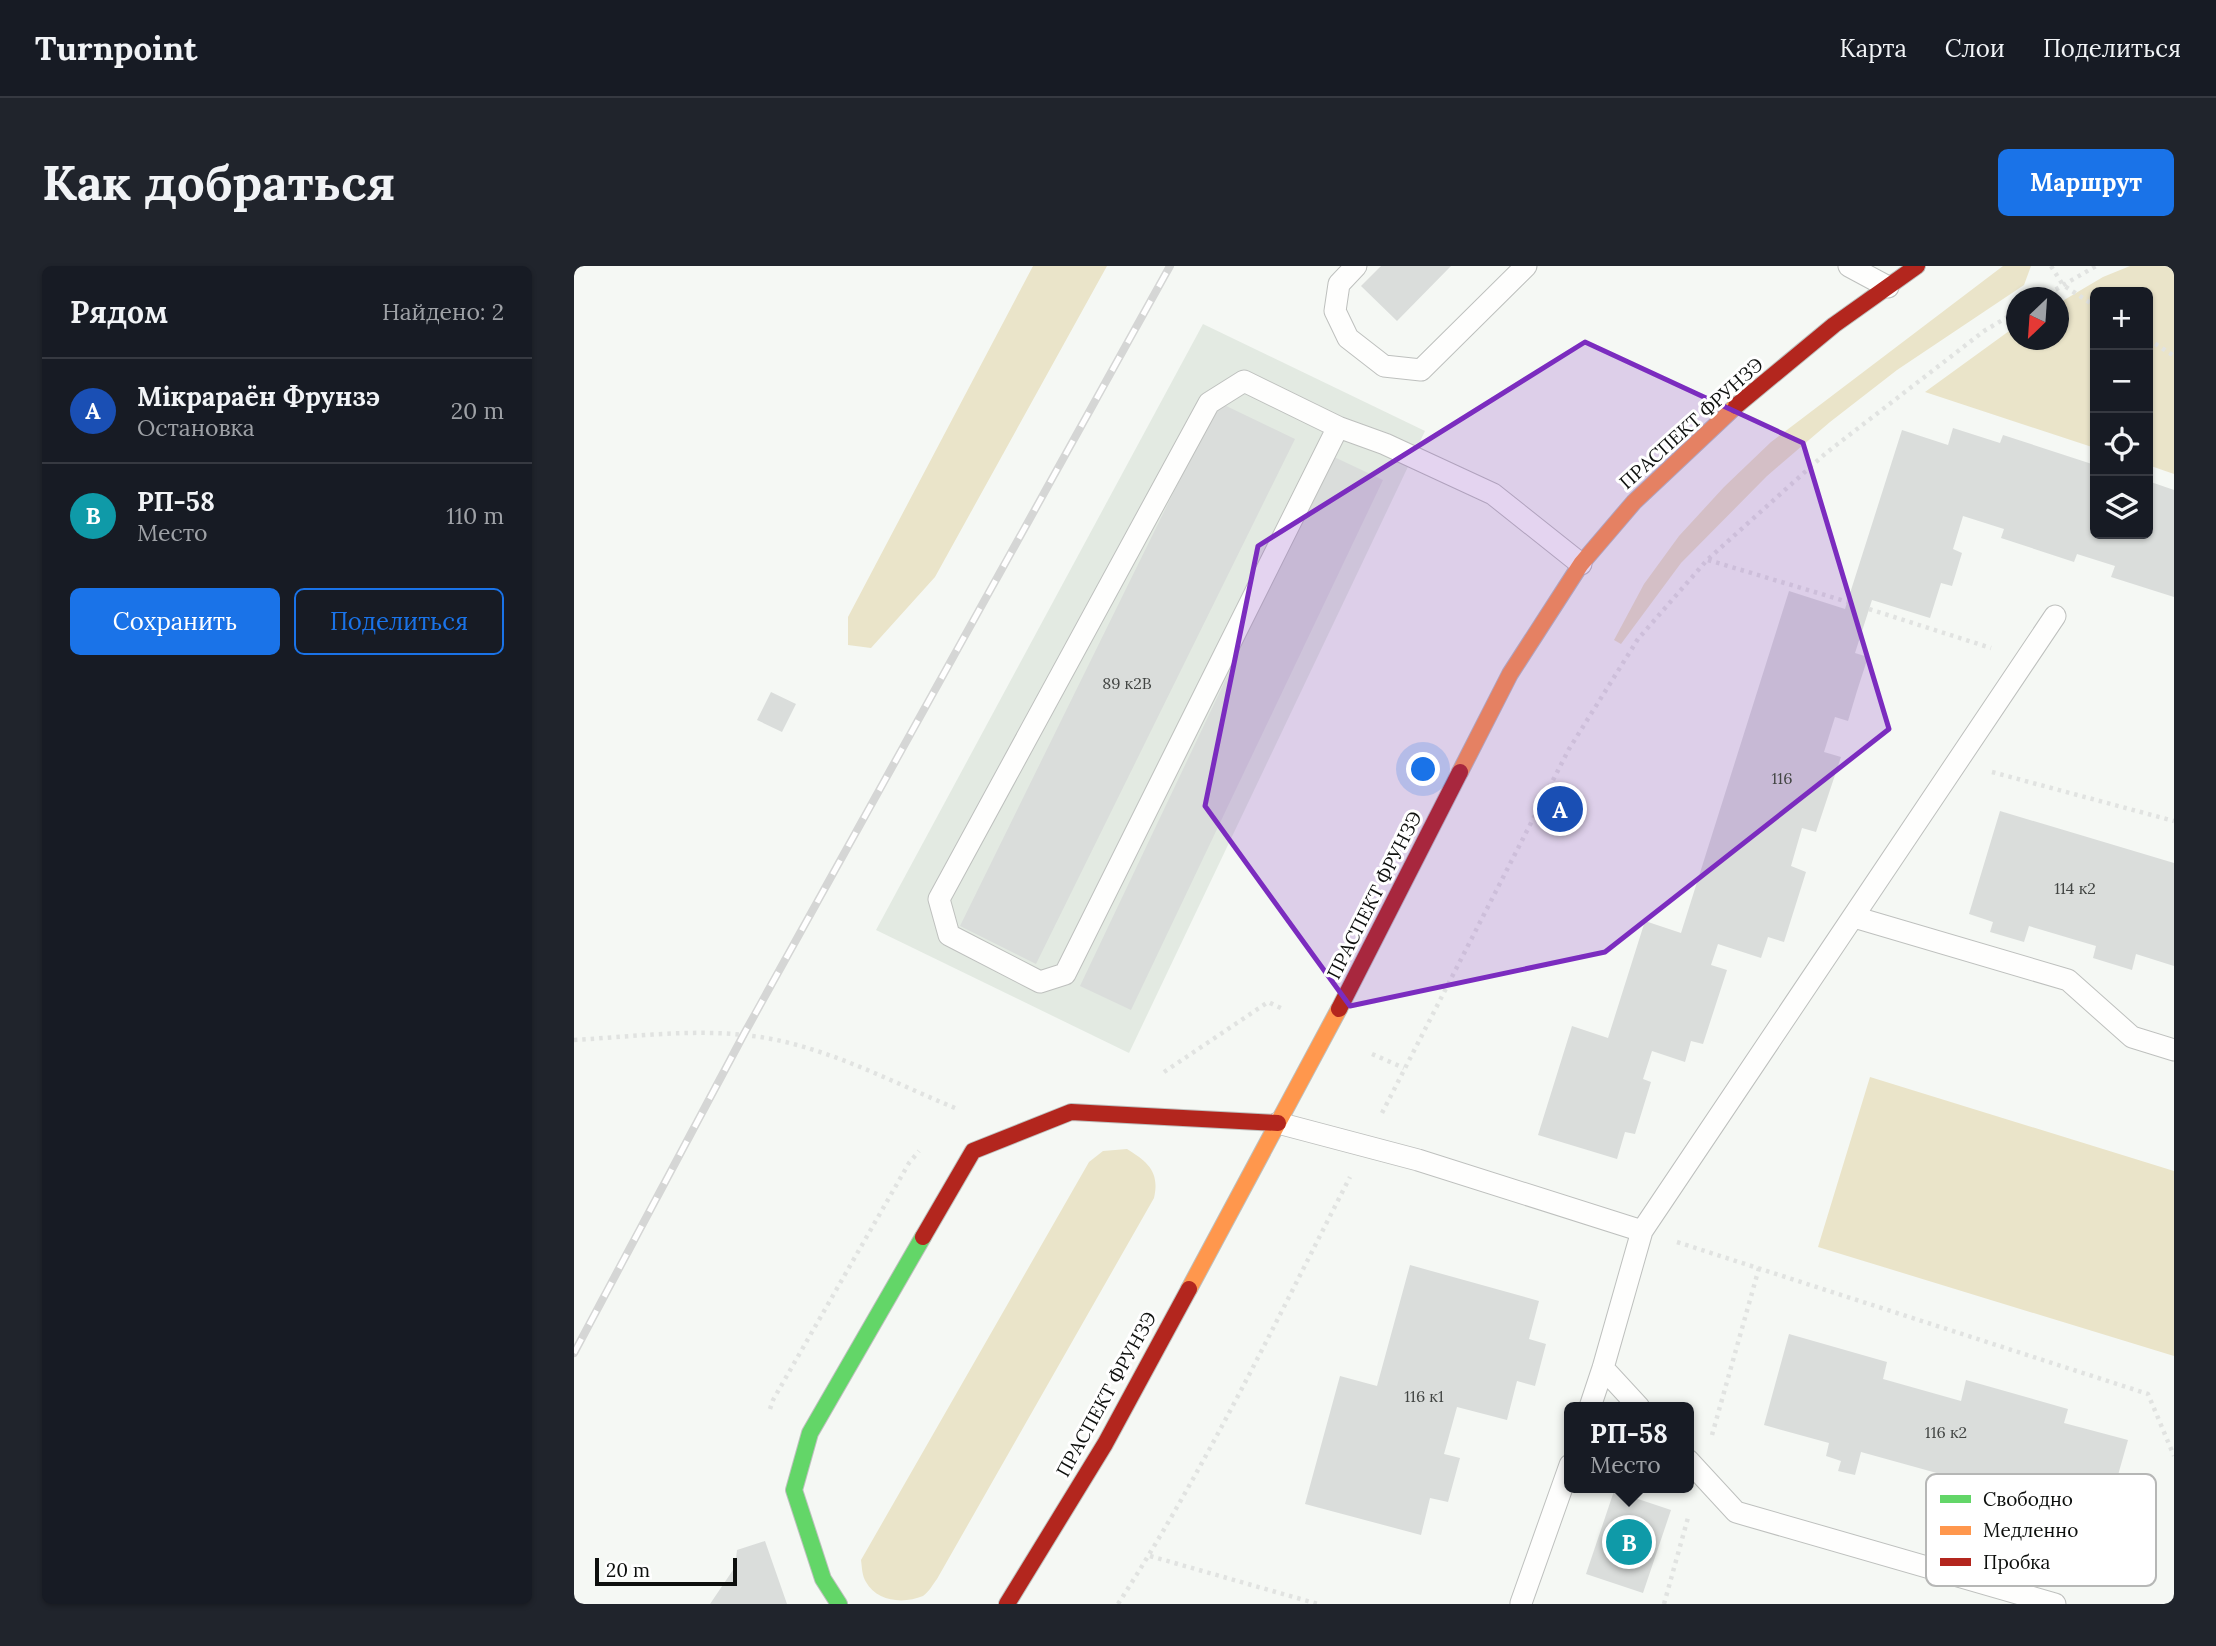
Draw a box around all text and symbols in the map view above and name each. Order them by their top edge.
text: Turnpoint [35,27,197,69]
text: Карта [1839,33,1907,64]
text: Слои [1945,33,2005,64]
text: Поделиться [2043,33,2181,64]
button: Маршрут [1998,149,2174,216]
text: Как добраться [42,151,396,213]
north arrow [2006,287,2069,350]
map controls [2090,287,2153,539]
button: + [2090,287,2153,350]
text: Рядом [70,293,168,331]
text: Найдено: 2 [382,297,504,326]
button: − [2090,350,2153,413]
street label: ПРАСПЕКТ ФРУНЗЭ [1614,352,1768,494]
text: Мікрараён Фрунзэ [137,380,380,413]
text: A [85,396,101,425]
text: 20 m [451,396,504,425]
text: Остановка [137,413,255,442]
button: locate [2090,413,2153,476]
button: layers [2090,476,2153,539]
text: РП-58 [137,485,215,518]
text: B [85,501,101,530]
text: 110 m [446,501,504,530]
text: Место [137,518,208,547]
button: Сохранить [70,588,280,655]
button: Поделиться [294,588,504,655]
house number: 89 к2В [1102,673,1152,693]
your location [1406,752,1440,786]
house number: 116 [1772,768,1792,788]
pin: A [1537,783,1583,835]
street label: ПРАСПЕКТ ФРУНЗЭ [1321,807,1427,983]
house number: 114 к2 [2054,878,2096,898]
street label: ПРАСПЕКТ ФРУНЗЭ [1051,1307,1161,1481]
house number: 116 к1 [1404,1386,1444,1406]
popup [1564,1402,1694,1493]
text: РП-58 [1590,1417,1668,1450]
house number: 116 к2 [1925,1422,1967,1442]
text: Место [1590,1450,1661,1479]
legend [1926,1474,2156,1586]
text: Свободно [1983,1487,2073,1511]
pin: B [1606,1516,1652,1568]
text: Медленно [1983,1518,2078,1542]
text: Пробка [1983,1550,2050,1574]
scale bar [595,1555,737,1587]
text: 20 m [606,1558,650,1582]

